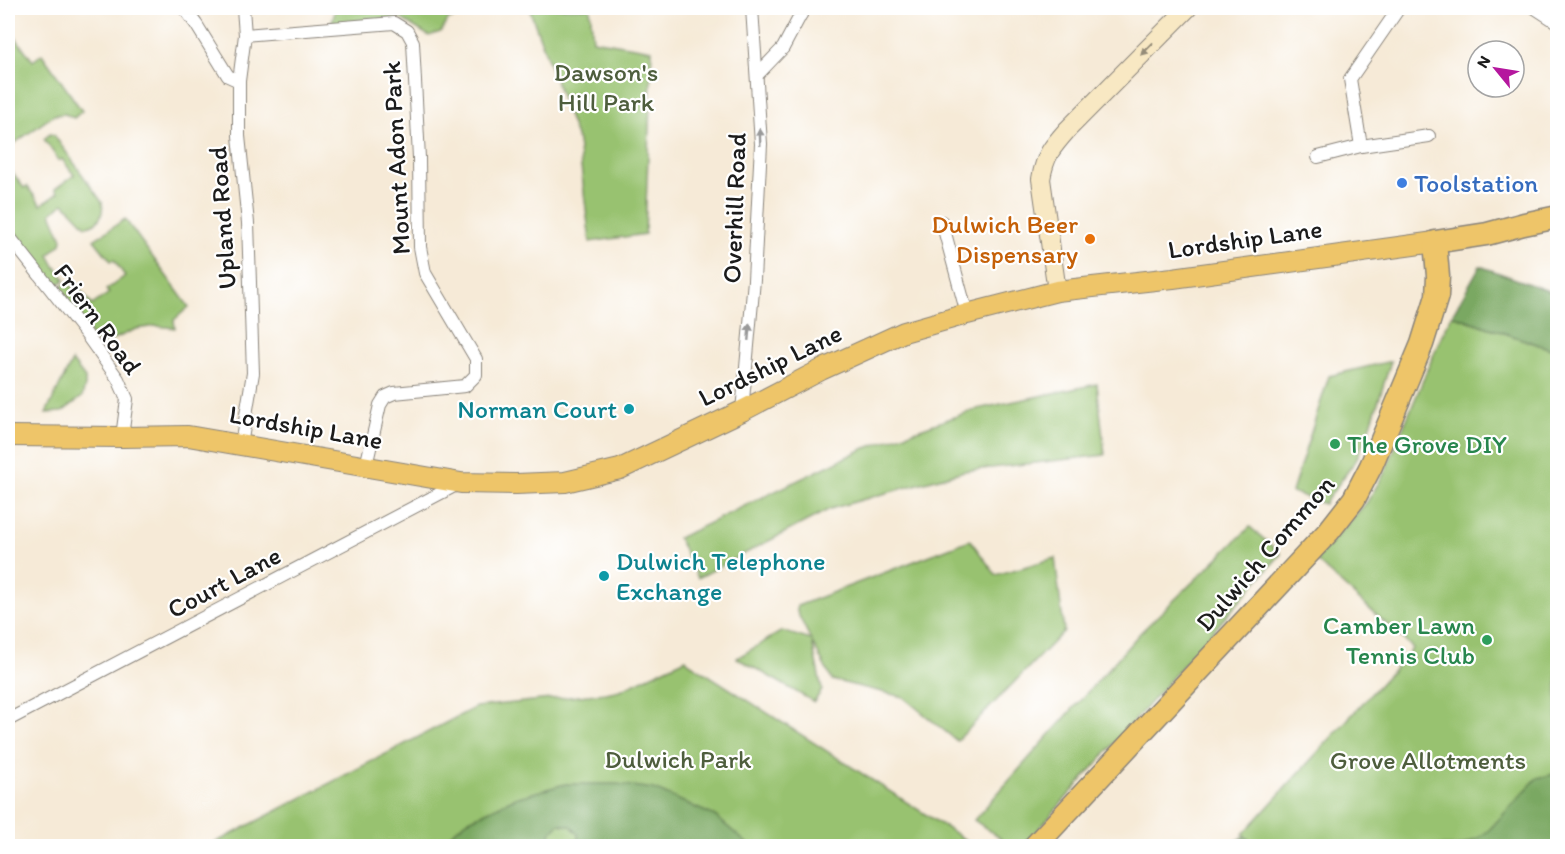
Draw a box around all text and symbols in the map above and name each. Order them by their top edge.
north arrow [1466,39,1526,99]
one-way arrow [1141,42,1155,56]
text: N [1473,52,1494,71]
park label: Dawson's Hill Park [554,56,658,118]
street label: Mount Adon Park [375,60,417,255]
one-way arrow [755,127,765,146]
street label: Overhill Road [715,132,753,284]
street label: Upland Road [201,145,243,291]
place label: Toolstation [1414,167,1538,199]
marker: Toolstation [1395,176,1409,190]
place label: Dulwich Beer Dispensary [931,208,1078,270]
street label: Lordship Lane [1166,212,1324,266]
marker: Dulwich Beer Dispensary [1083,232,1097,246]
street label: Friern Road [47,257,149,381]
street label: Lordship Lane [693,317,847,413]
one-way arrow [744,322,754,341]
place label: Norman Court [457,393,617,425]
street label: Lordship Lane [227,398,385,456]
marker: Norman Court [622,402,636,416]
place label: The Grove DIY [1347,428,1507,460]
marker: The Grove DIY [1328,437,1342,451]
street label: Dulwich Common [1189,468,1342,637]
street label: Court Lane [162,539,286,625]
place label: Dulwich Telephone Exchange [616,545,826,607]
marker: Dulwich Telephone Exchange [597,569,611,583]
place label: Camber Lawn Tennis Club [1323,609,1475,671]
marker: Camber Lawn Tennis Club [1480,633,1494,647]
park label: Dulwich Park [605,743,752,775]
park label: Grove Allotments [1330,744,1526,776]

